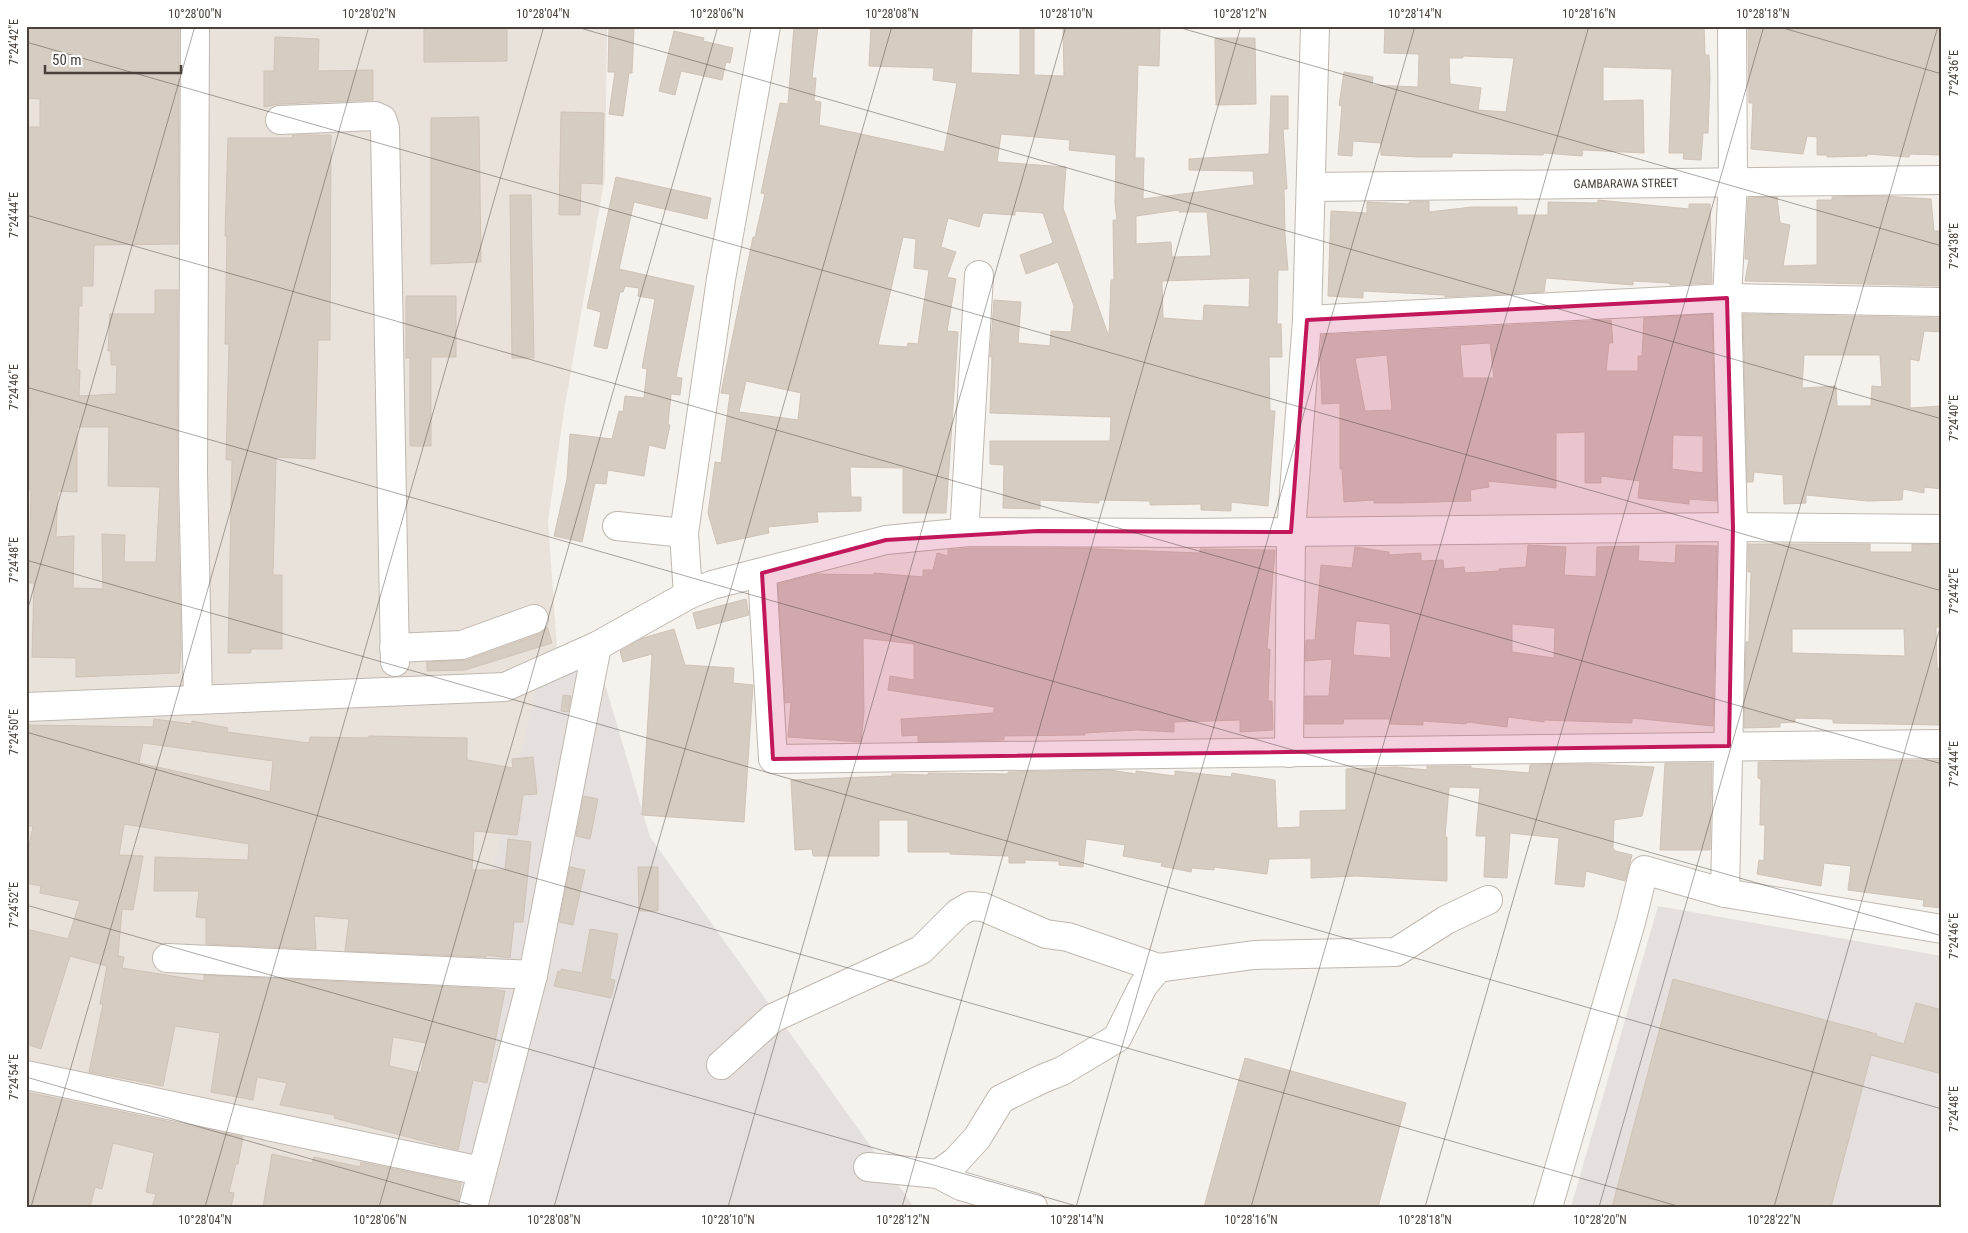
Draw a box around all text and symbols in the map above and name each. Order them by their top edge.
text: 10°28'00"N [168,7,222,21]
text: 10°28'02"N [342,7,396,21]
text: 10°28'04"N [516,7,570,21]
text: 10°28'06"N [690,7,744,21]
text: 10°28'08"N [865,7,919,21]
text: 10°28'10"N [1039,7,1093,21]
text: 10°28'12"N [1213,7,1267,21]
text: 10°28'14"N [1388,7,1442,21]
text: 10°28'16"N [1562,7,1616,21]
text: 10°28'18"N [1736,7,1790,21]
text: 7°24'42"E [7,19,21,65]
scale bar [45,42,181,74]
text: 7°24'36"E [1947,50,1961,96]
text: 50 m [52,51,82,69]
street label: GAMBARAWA STREET [1573,176,1679,191]
text: 7°24'44"E [7,192,21,238]
text: 7°24'38"E [1947,223,1961,269]
text: 7°24'46"E [7,364,21,410]
text: 7°24'40"E [1947,395,1961,441]
text: 7°24'48"E [7,537,21,583]
text: 7°24'42"E [1947,568,1961,614]
text: 7°24'50"E [7,709,21,755]
text: 7°24'44"E [1947,741,1961,787]
text: 7°24'52"E [7,882,21,928]
text: 7°24'46"E [1947,913,1961,959]
text: 7°24'54"E [7,1054,21,1100]
text: 7°24'48"E [1947,1086,1961,1132]
text: 10°28'04"N [178,1213,232,1227]
text: 10°28'06"N [353,1213,407,1227]
text: 10°28'08"N [527,1213,581,1227]
text: 10°28'10"N [701,1213,755,1227]
text: 10°28'12"N [876,1213,930,1227]
text: 10°28'14"N [1050,1213,1104,1227]
text: 10°28'16"N [1224,1213,1278,1227]
text: 10°28'18"N [1398,1213,1452,1227]
text: 10°28'20"N [1573,1213,1627,1227]
text: 10°28'22"N [1747,1213,1801,1227]

